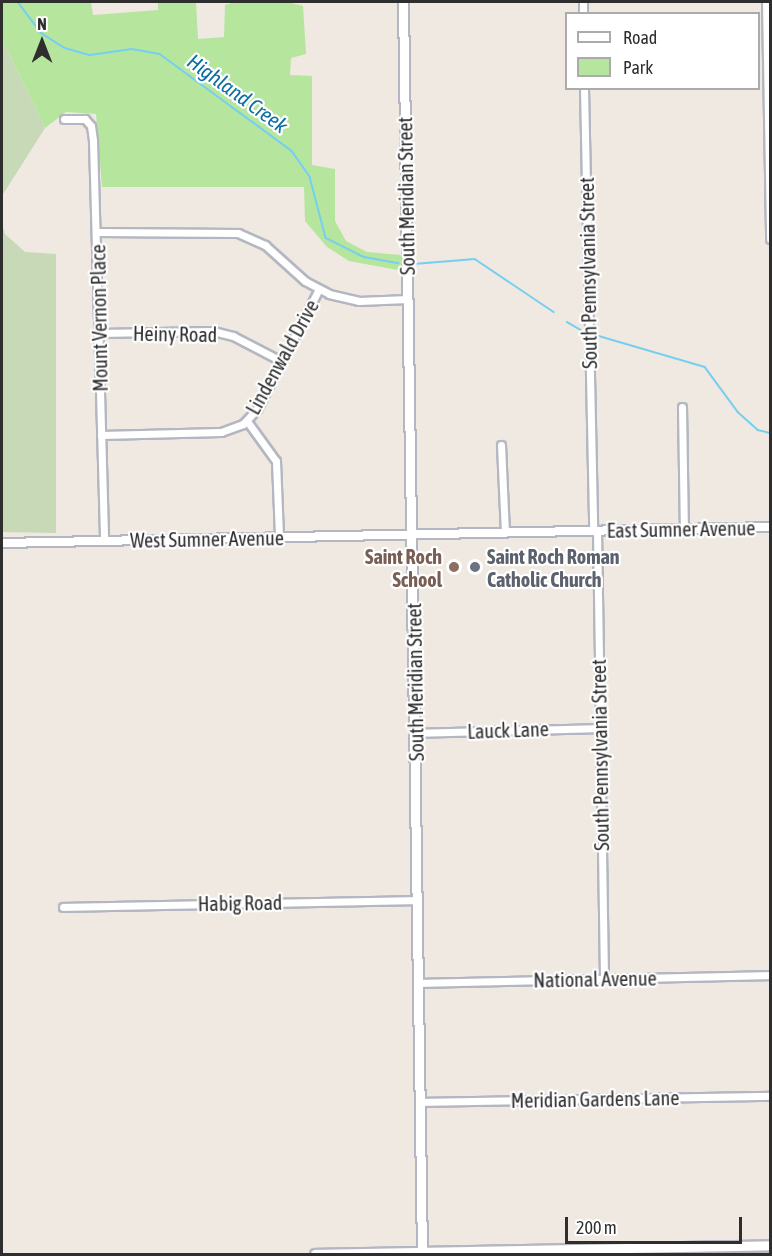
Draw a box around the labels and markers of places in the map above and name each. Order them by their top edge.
place label: Saint Roch School [365,544,442,591]
place label: Saint Roch Roman Catholic Church [487,544,620,591]
marker: Saint Roch School [447,560,461,574]
marker: Saint Roch Roman Catholic Church [468,560,482,574]

